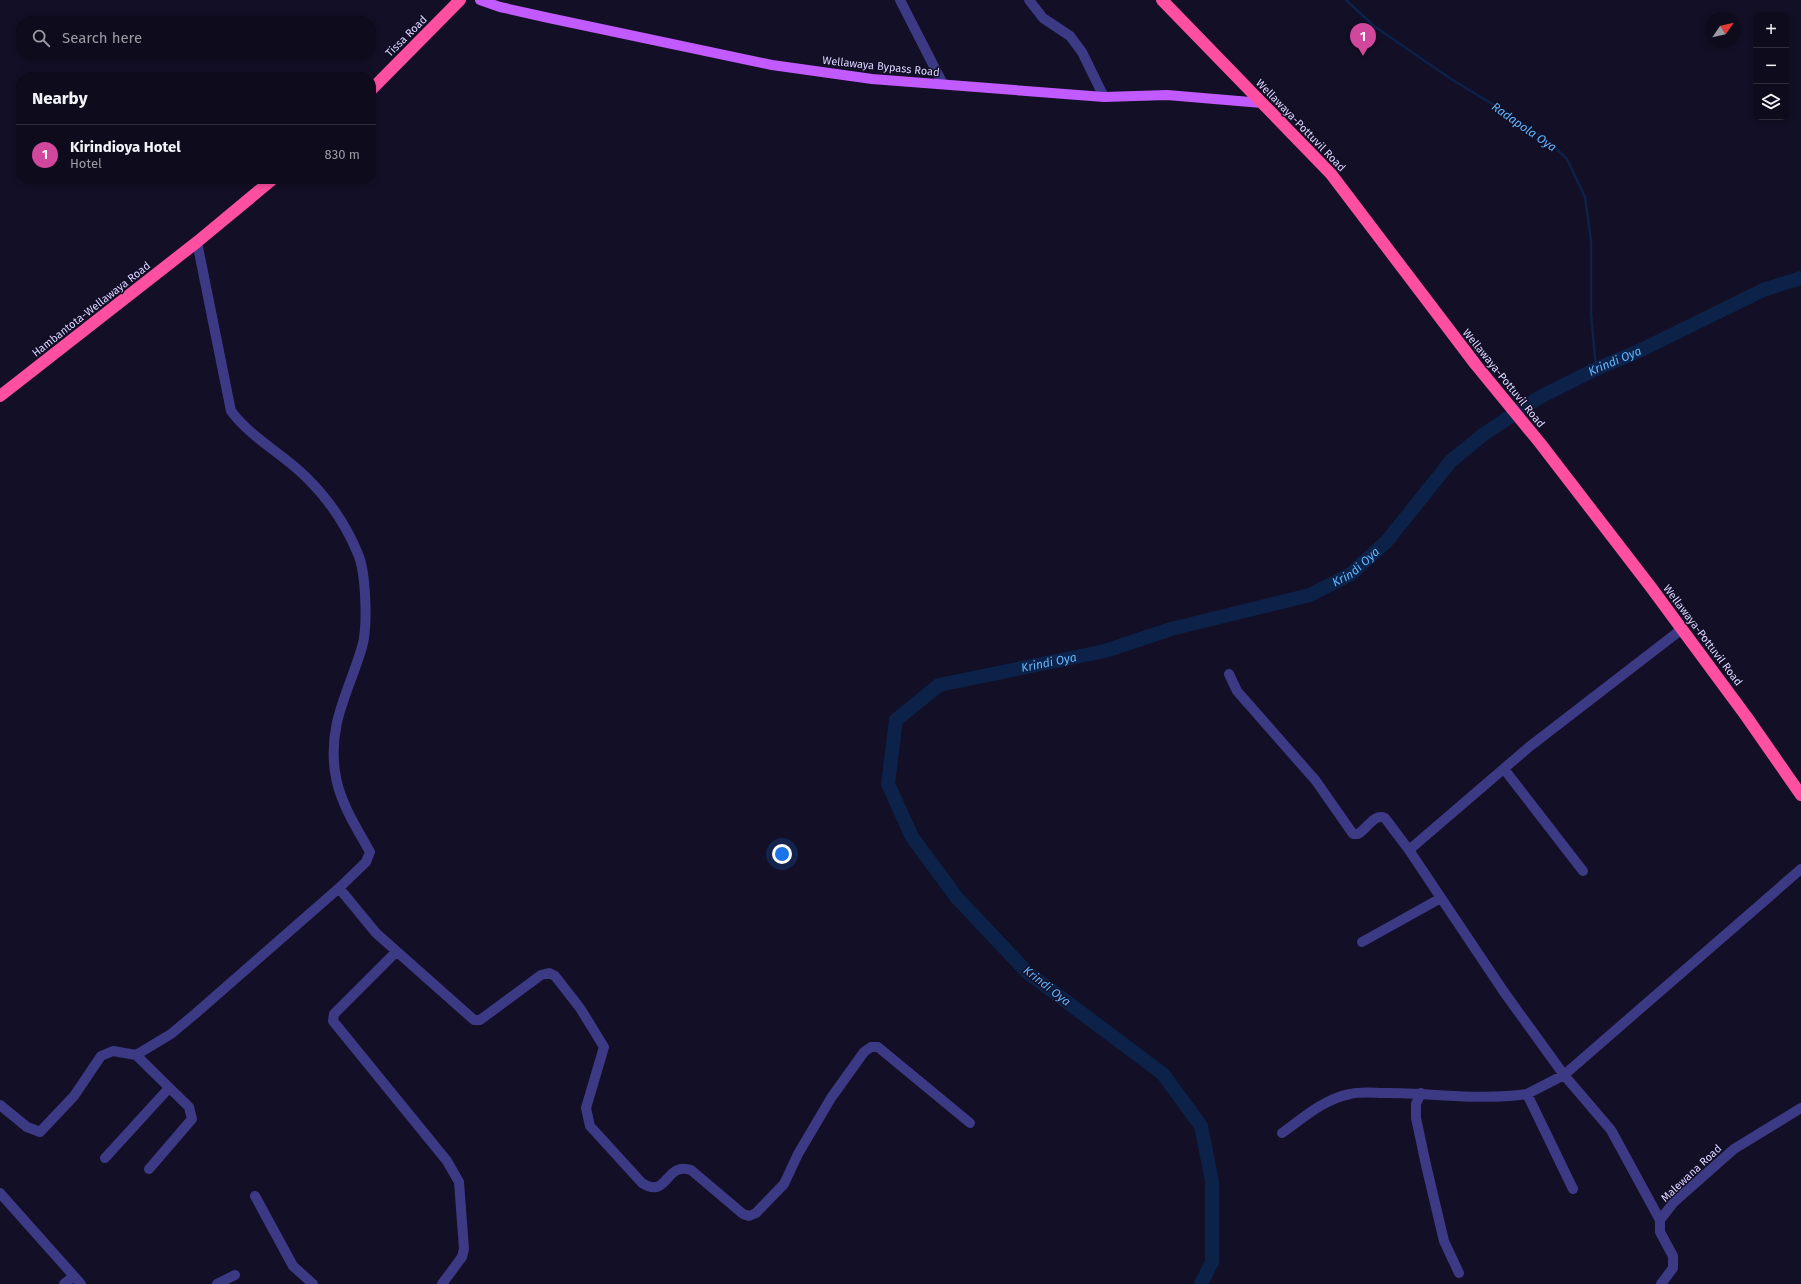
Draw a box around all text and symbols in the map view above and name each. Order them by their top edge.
north arrow [1705,12,1741,48]
map controls [1753,12,1789,120]
button: + [1753,12,1789,48]
street label: Tissa Road [383,13,430,60]
search box [16,16,376,60]
pin: 1 [1350,23,1376,56]
icon: search [30,27,52,49]
text: Search here [62,29,142,47]
button: − [1753,48,1789,84]
street label: Wellawaya Bypass Road [822,54,940,79]
street label: Wellawaya-Pottuvil Road [1253,76,1348,174]
button: layers [1753,84,1789,120]
text: Nearby [32,88,87,109]
water label: Radapola Oya [1489,100,1559,155]
text: Kirindioya Hotel [70,138,181,156]
text: 1 [42,147,48,162]
text: 830 m [325,147,360,162]
text: Hotel [70,156,102,171]
street label: Hambantota-Wellawaya Road [30,259,153,360]
street label: Wellawaya-Pottuvil Road [1460,326,1547,430]
water label: Krindi Oya [1586,344,1644,379]
water label: Krindi Oya [1330,544,1382,589]
street label: Wellawaya-Pottuvil Road [1660,582,1745,688]
water label: Krindi Oya [1020,650,1078,675]
your location [772,844,792,864]
water label: Krindi Oya [1021,963,1074,1009]
street label: Malewana Road [1658,1142,1724,1205]

